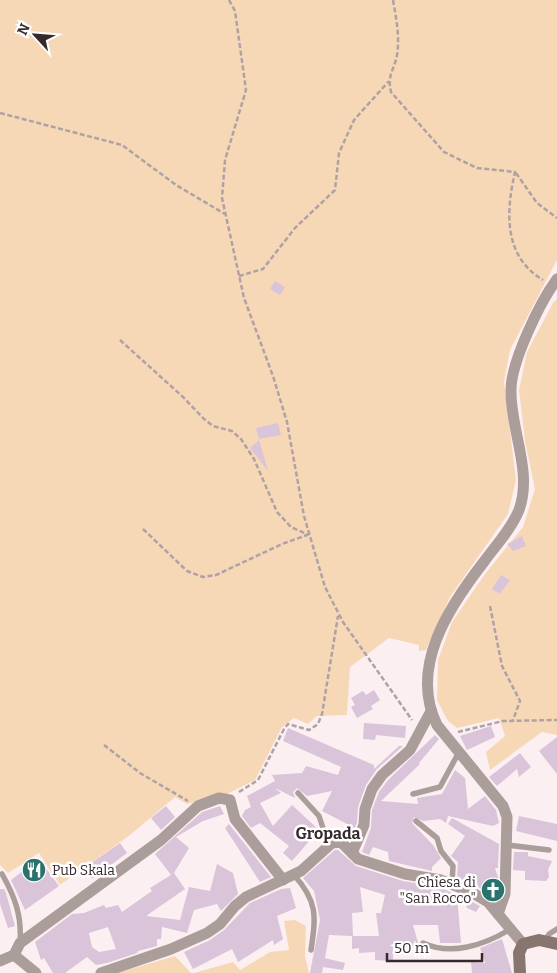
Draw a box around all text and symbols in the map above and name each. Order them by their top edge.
north arrow [10,10,60,60]
text: N [14,21,34,38]
district label: Gropada [295,824,361,843]
restaurant icon: Pub Skala [21,857,47,883]
place label: Pub Skala [52,862,115,879]
place label: Chiesa di "San Rocco" [400,874,476,907]
church icon: Chiesa di "San Rocco" [480,877,506,903]
scale bar [387,930,482,962]
text: 50 m [394,939,430,957]

